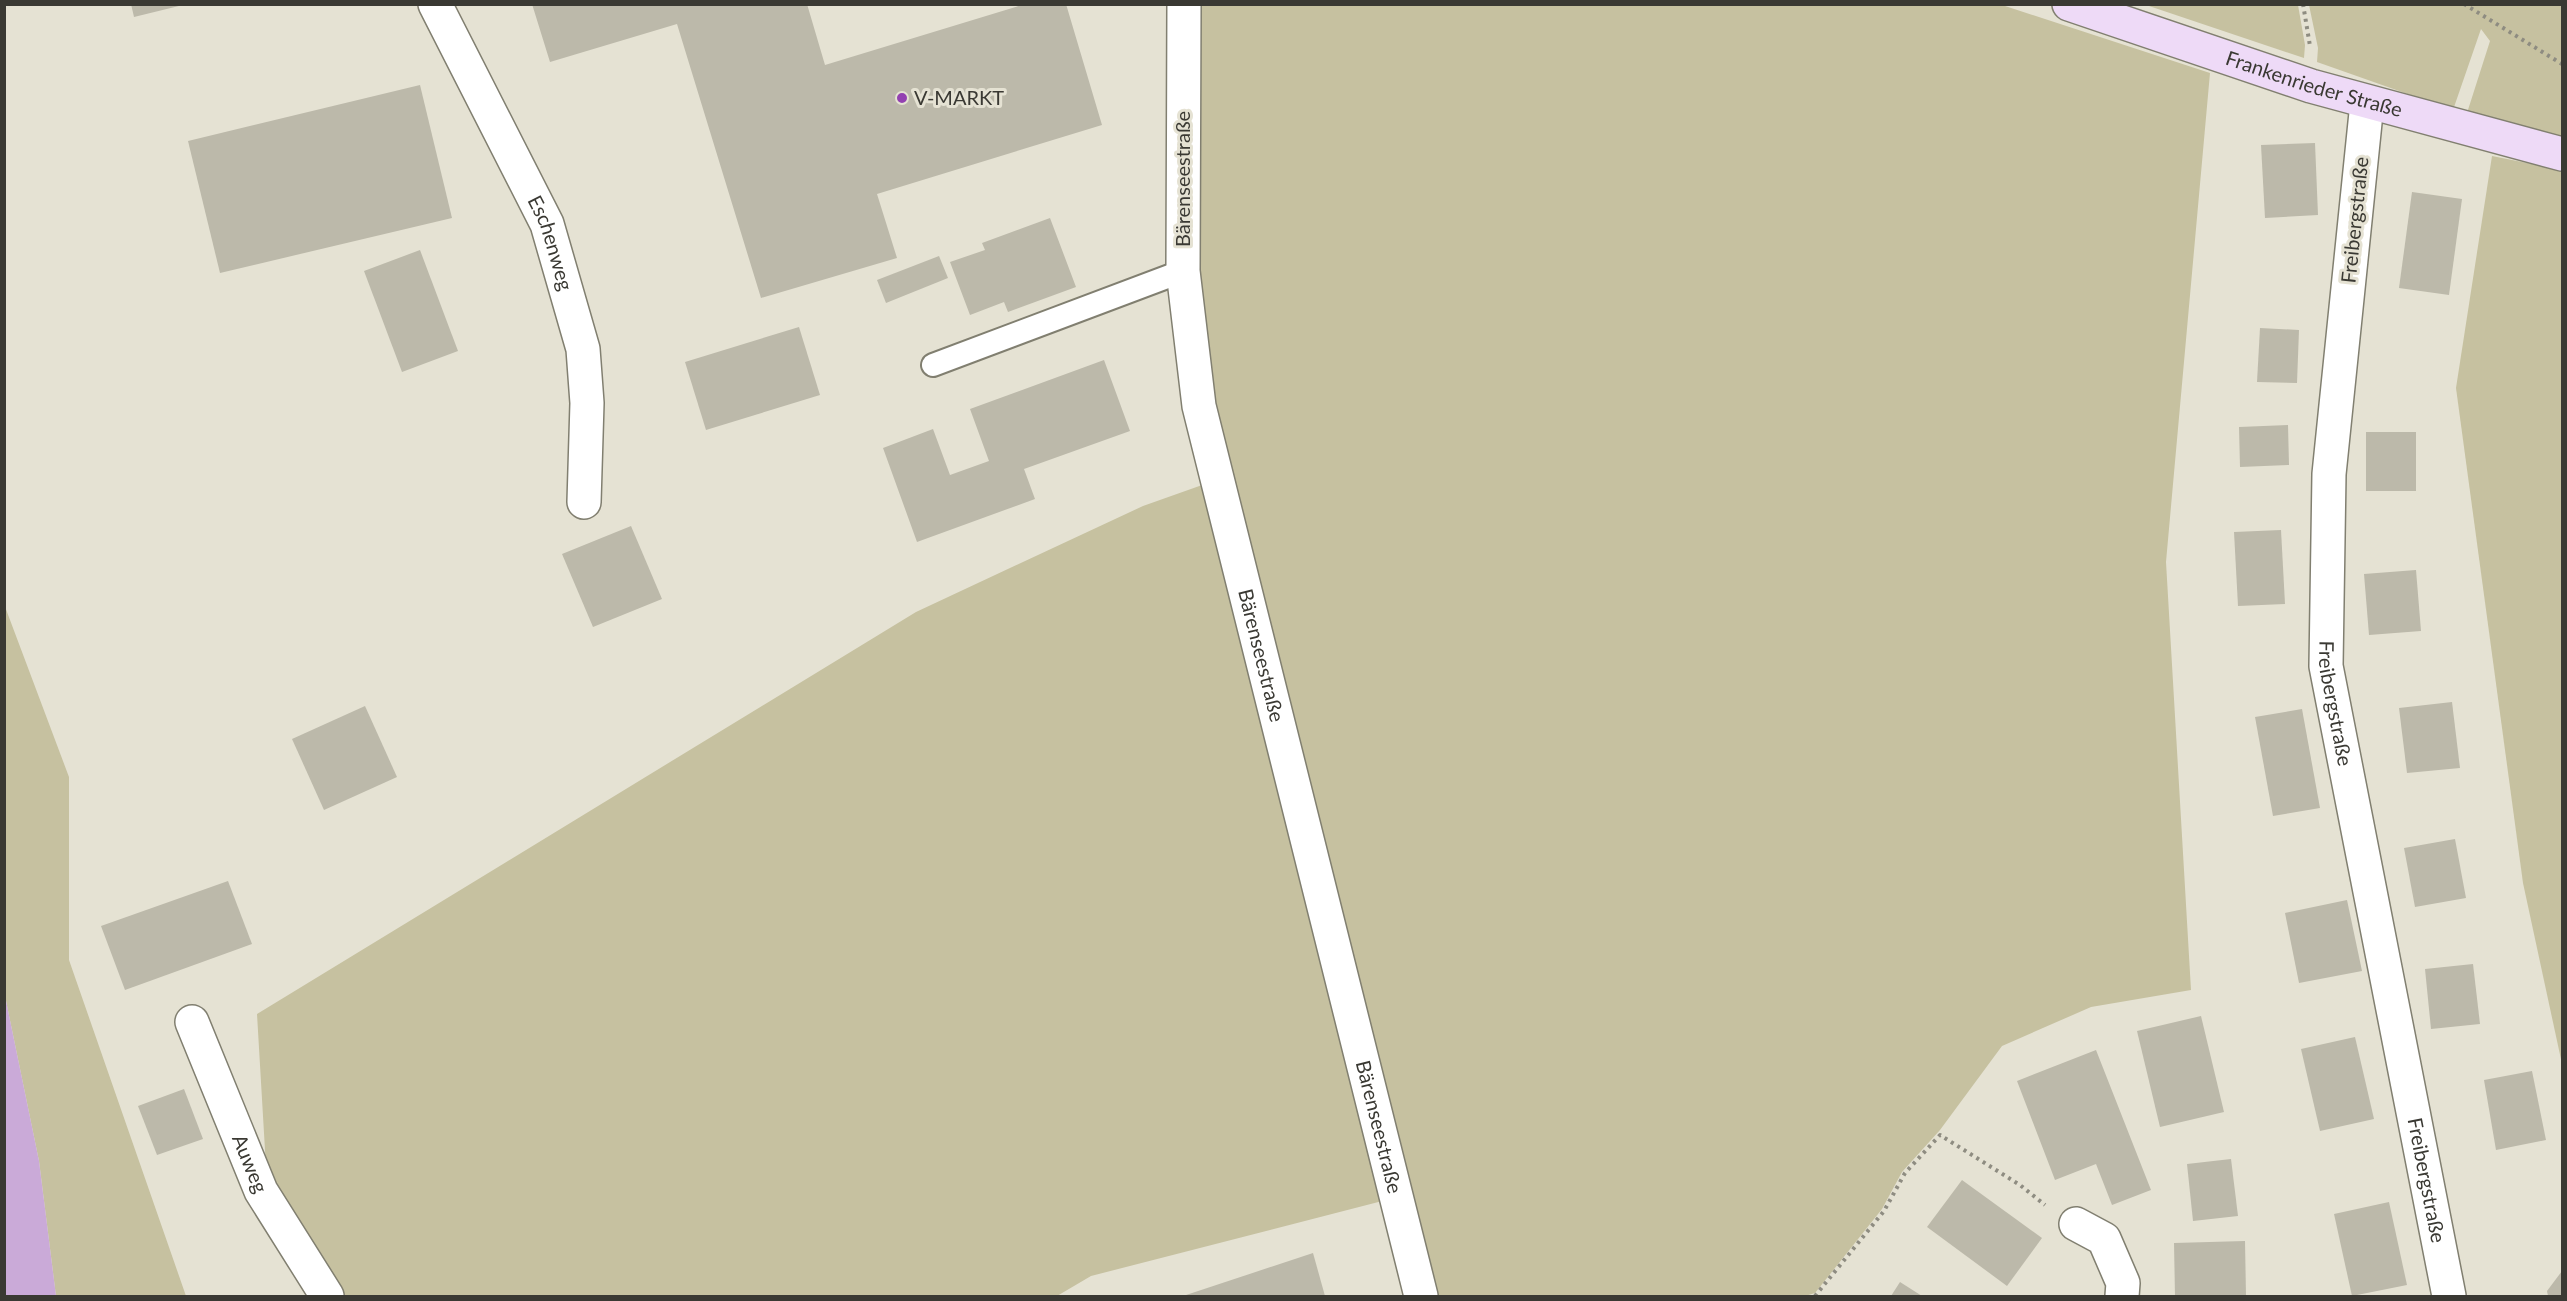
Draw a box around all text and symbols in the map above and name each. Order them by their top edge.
street label: Frankenrieder Straße [2223,45,2405,121]
place label: V-MARKT [914,85,1004,109]
marker: V-MARKT [895,91,909,105]
street label: Bärenseestraße [1170,111,1194,247]
street label: Freibergstraße [2335,156,2373,284]
street label: Eschenweg [523,191,578,293]
street label: Bärenseestraße [1234,586,1290,724]
street label: Freibergstraße [2315,640,2358,768]
street label: Bärenseestraße [1352,1058,1408,1196]
street label: Freibergstraße [2403,1115,2451,1245]
street label: Auweg [228,1130,273,1196]

